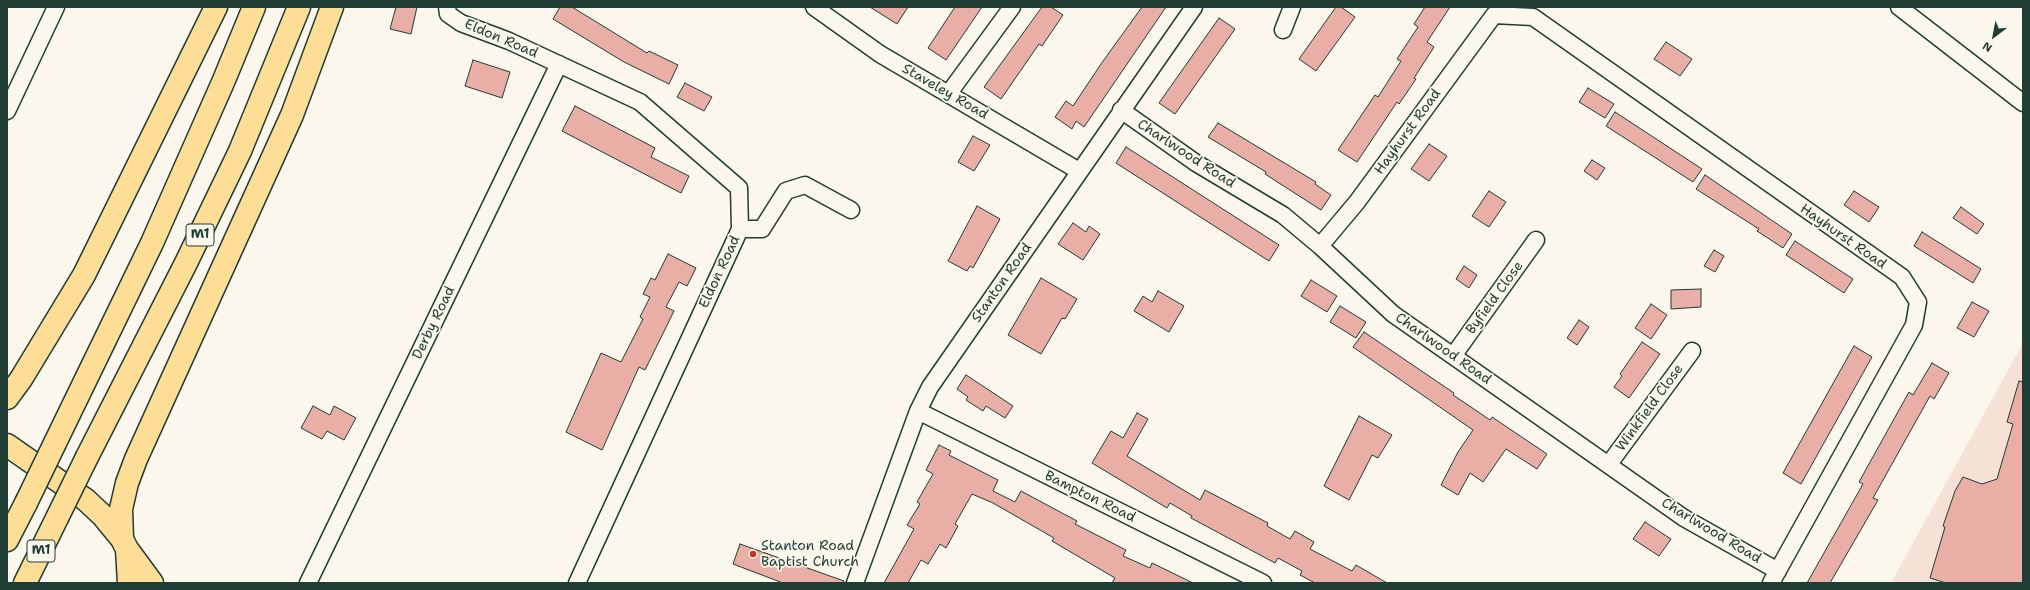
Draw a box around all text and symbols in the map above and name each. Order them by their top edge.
street label: Eldon Road [462,16,540,62]
north arrow [1974,16,2014,56]
text: N [1980,38,1995,55]
street label: Staveley Road [899,61,991,123]
street label: Hayhurst Road [1371,86,1445,178]
street label: Charlwood Road [1134,116,1238,192]
street label: Hayhurst Road [1796,201,1890,273]
road number: M1 [186,224,214,246]
street label: Eldon Road [696,233,744,311]
street label: Stanton Road [968,240,1036,326]
street label: Byfield Close [1463,258,1527,338]
street label: Derby Road [409,284,459,362]
street label: Charlwood Road [1392,310,1494,388]
street label: Winkfield Close [1613,361,1687,455]
street label: Bampton Road [1042,468,1138,526]
street label: Charlwood Road [1658,495,1764,567]
place label: Stanton Road Baptist Church [761,538,859,570]
road number: M1 [27,540,55,562]
marker: Stanton Road Baptist Church [748,549,758,559]

